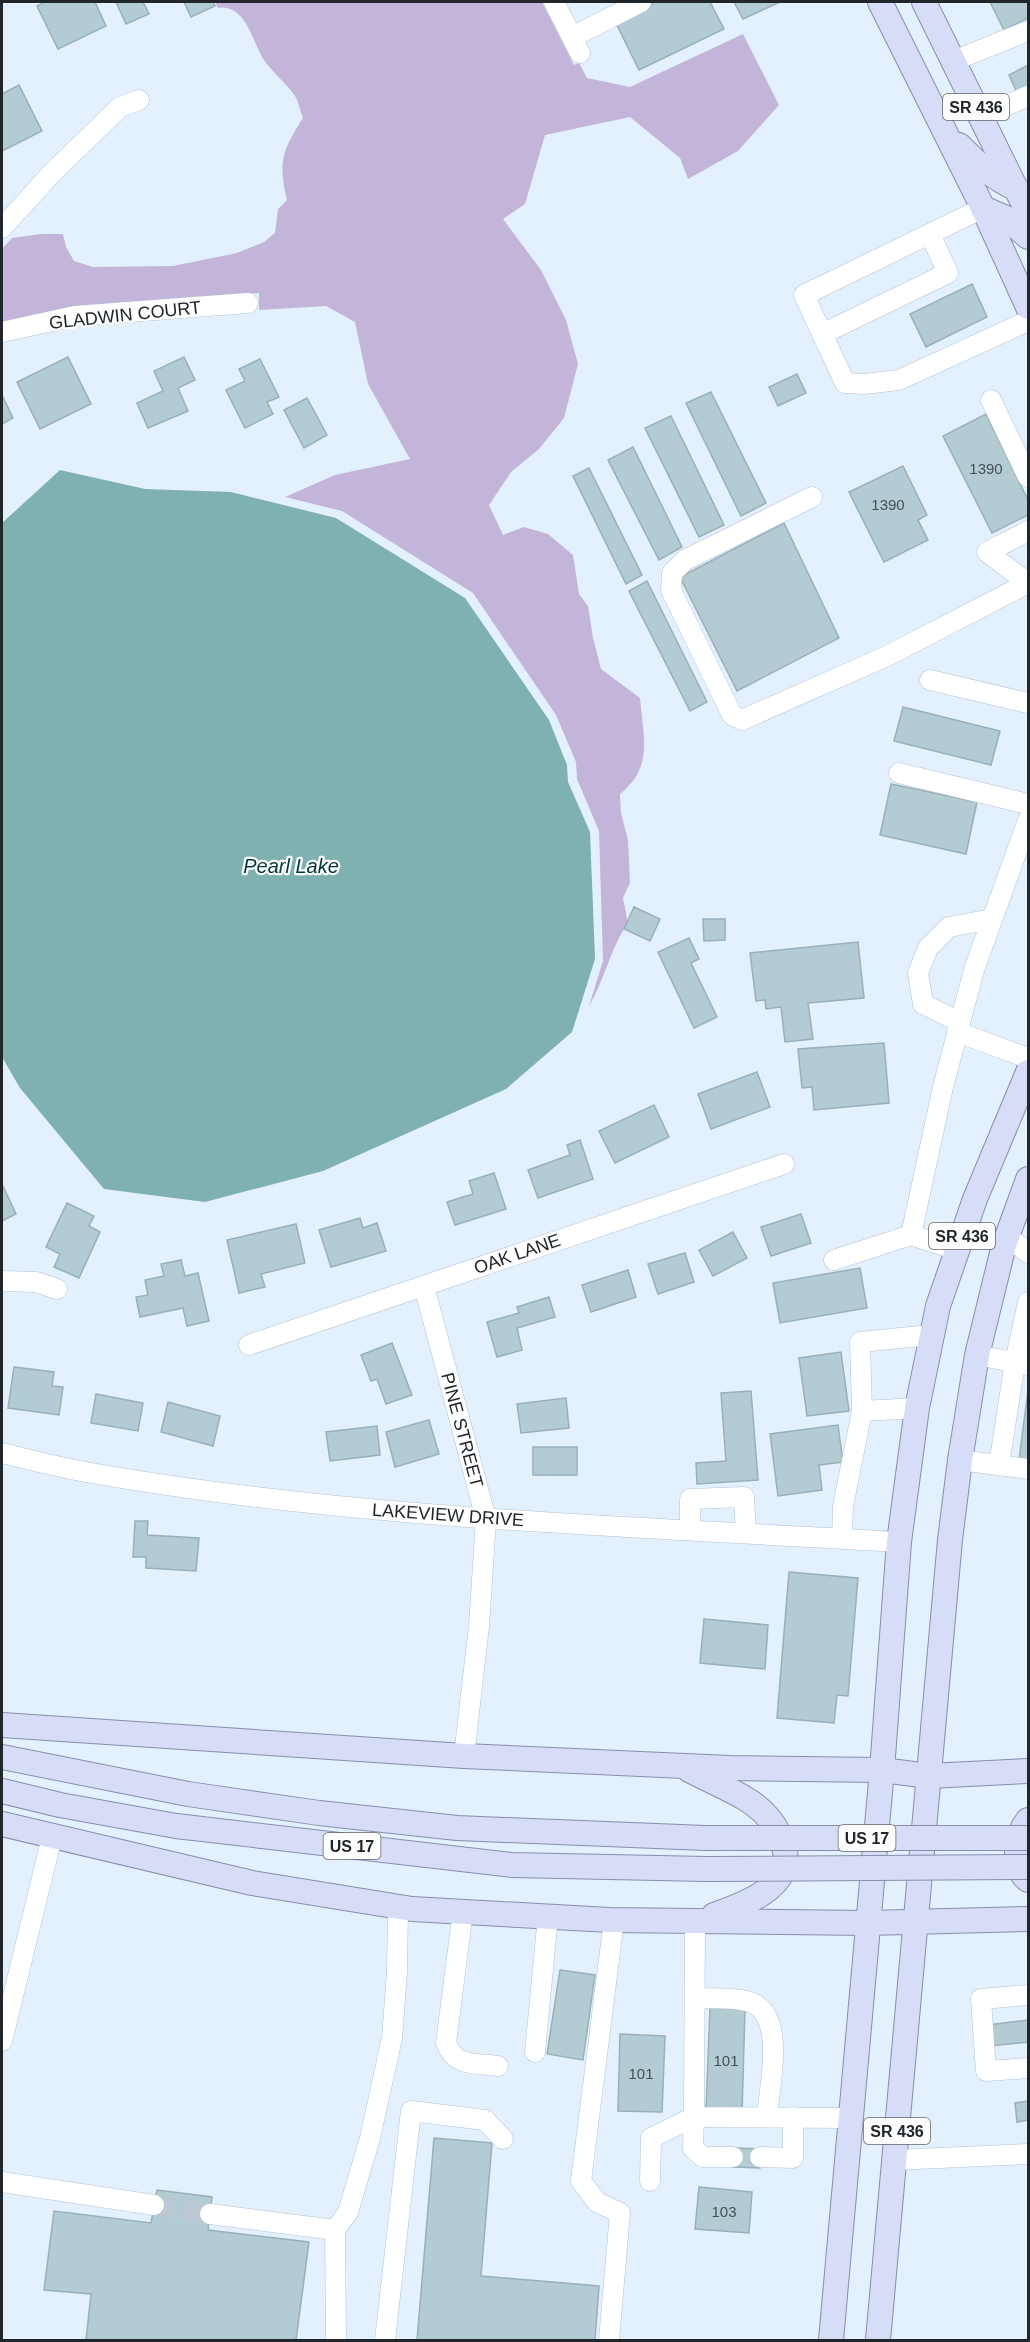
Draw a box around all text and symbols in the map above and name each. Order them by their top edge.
road number: SR 436 [943,94,1009,120]
street label: GLADWIN COURT [48,297,202,333]
house number: 1390 [969,460,1003,477]
house number: 1390 [871,496,905,513]
water label: Pearl Lake [243,855,339,877]
road number: SR 436 [929,1223,995,1249]
street label: OAK LANE [471,1230,563,1278]
street label: PINE STREET [437,1370,487,1490]
street label: LAKEVIEW DRIVE [371,1500,525,1530]
road number: US 17 [838,1825,896,1851]
road number: US 17 [324,1833,380,1859]
house number: 101 [713,2052,739,2069]
house number: 101 [628,2065,654,2082]
road number: SR 436 [864,2118,930,2144]
house number: 103 [711,2203,737,2220]

